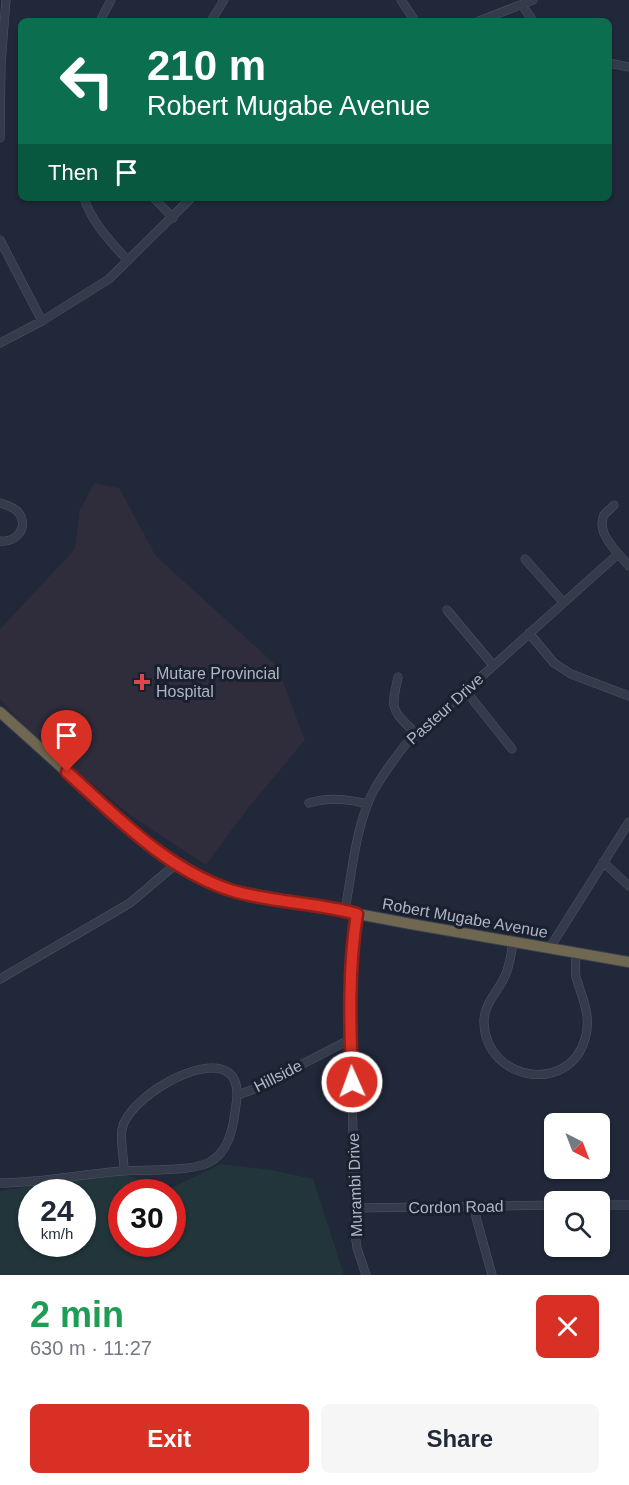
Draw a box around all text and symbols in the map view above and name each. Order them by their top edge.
icon: left [48,42,126,120]
text: 210 m [147,42,266,89]
text: Robert Mugabe Avenue [147,91,430,121]
icon: arrive [110,156,143,189]
text: Then [48,160,98,185]
place label: Mutare Provincial Hospital [156,665,280,700]
street label: Pasteur Drive [403,670,487,748]
marker: Mutare Provincial Hospital [133,673,151,691]
pin [41,710,92,772]
icon: arrive [50,719,83,752]
street label: Robert Mugabe Avenue [381,895,549,941]
position arrow [320,1050,384,1114]
street label: Hillside [251,1057,305,1095]
north arrow [544,1113,610,1179]
map controls [544,1113,610,1257]
street label: Murambi Drive [345,1133,365,1237]
speed limit sign: 30 [108,1179,186,1257]
button: search [544,1191,610,1257]
text: 24 [40,1194,74,1227]
street label: Cordon Road [408,1198,504,1216]
text: km/h [41,1225,73,1242]
text: 2 min [30,1294,124,1335]
button: close [536,1295,599,1358]
text: 630 m · 11:27 [30,1337,152,1359]
button: Exit [30,1404,309,1473]
button: Share [321,1404,599,1473]

